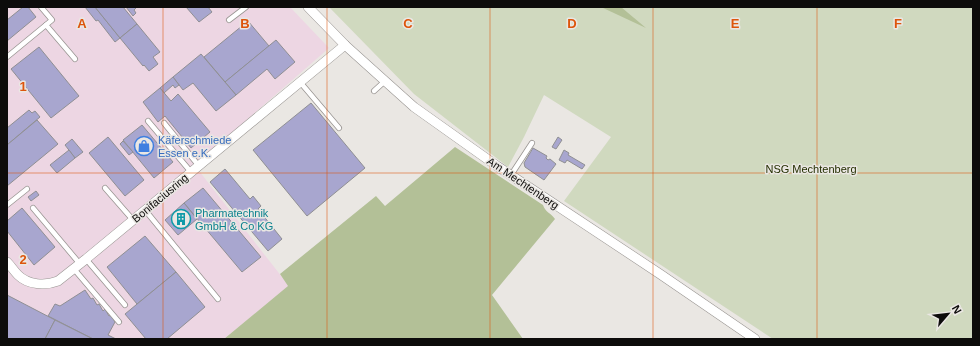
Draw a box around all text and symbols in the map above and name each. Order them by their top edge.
text: A [77,16,87,31]
text: B [240,16,250,31]
text: C [403,16,413,31]
text: D [567,16,577,31]
text: E [731,16,740,31]
text: F [894,16,902,31]
text: 1 [19,79,27,94]
place label: Käferschmiede Essen e.K. [158,134,231,159]
shop icon: Käferschmiede Essen e.K. [133,135,155,157]
street label: Am Mechtenberg [485,155,561,211]
park label: NSG Mechtenberg [765,163,857,175]
street label: Bonifaciusring [130,171,190,225]
place label: Pharmatechnik GmbH & Co KG [195,207,273,232]
building icon: Pharmatechnik GmbH & Co KG [170,208,192,230]
text: 2 [19,252,27,267]
north arrow [928,294,968,334]
text: N [950,303,964,316]

